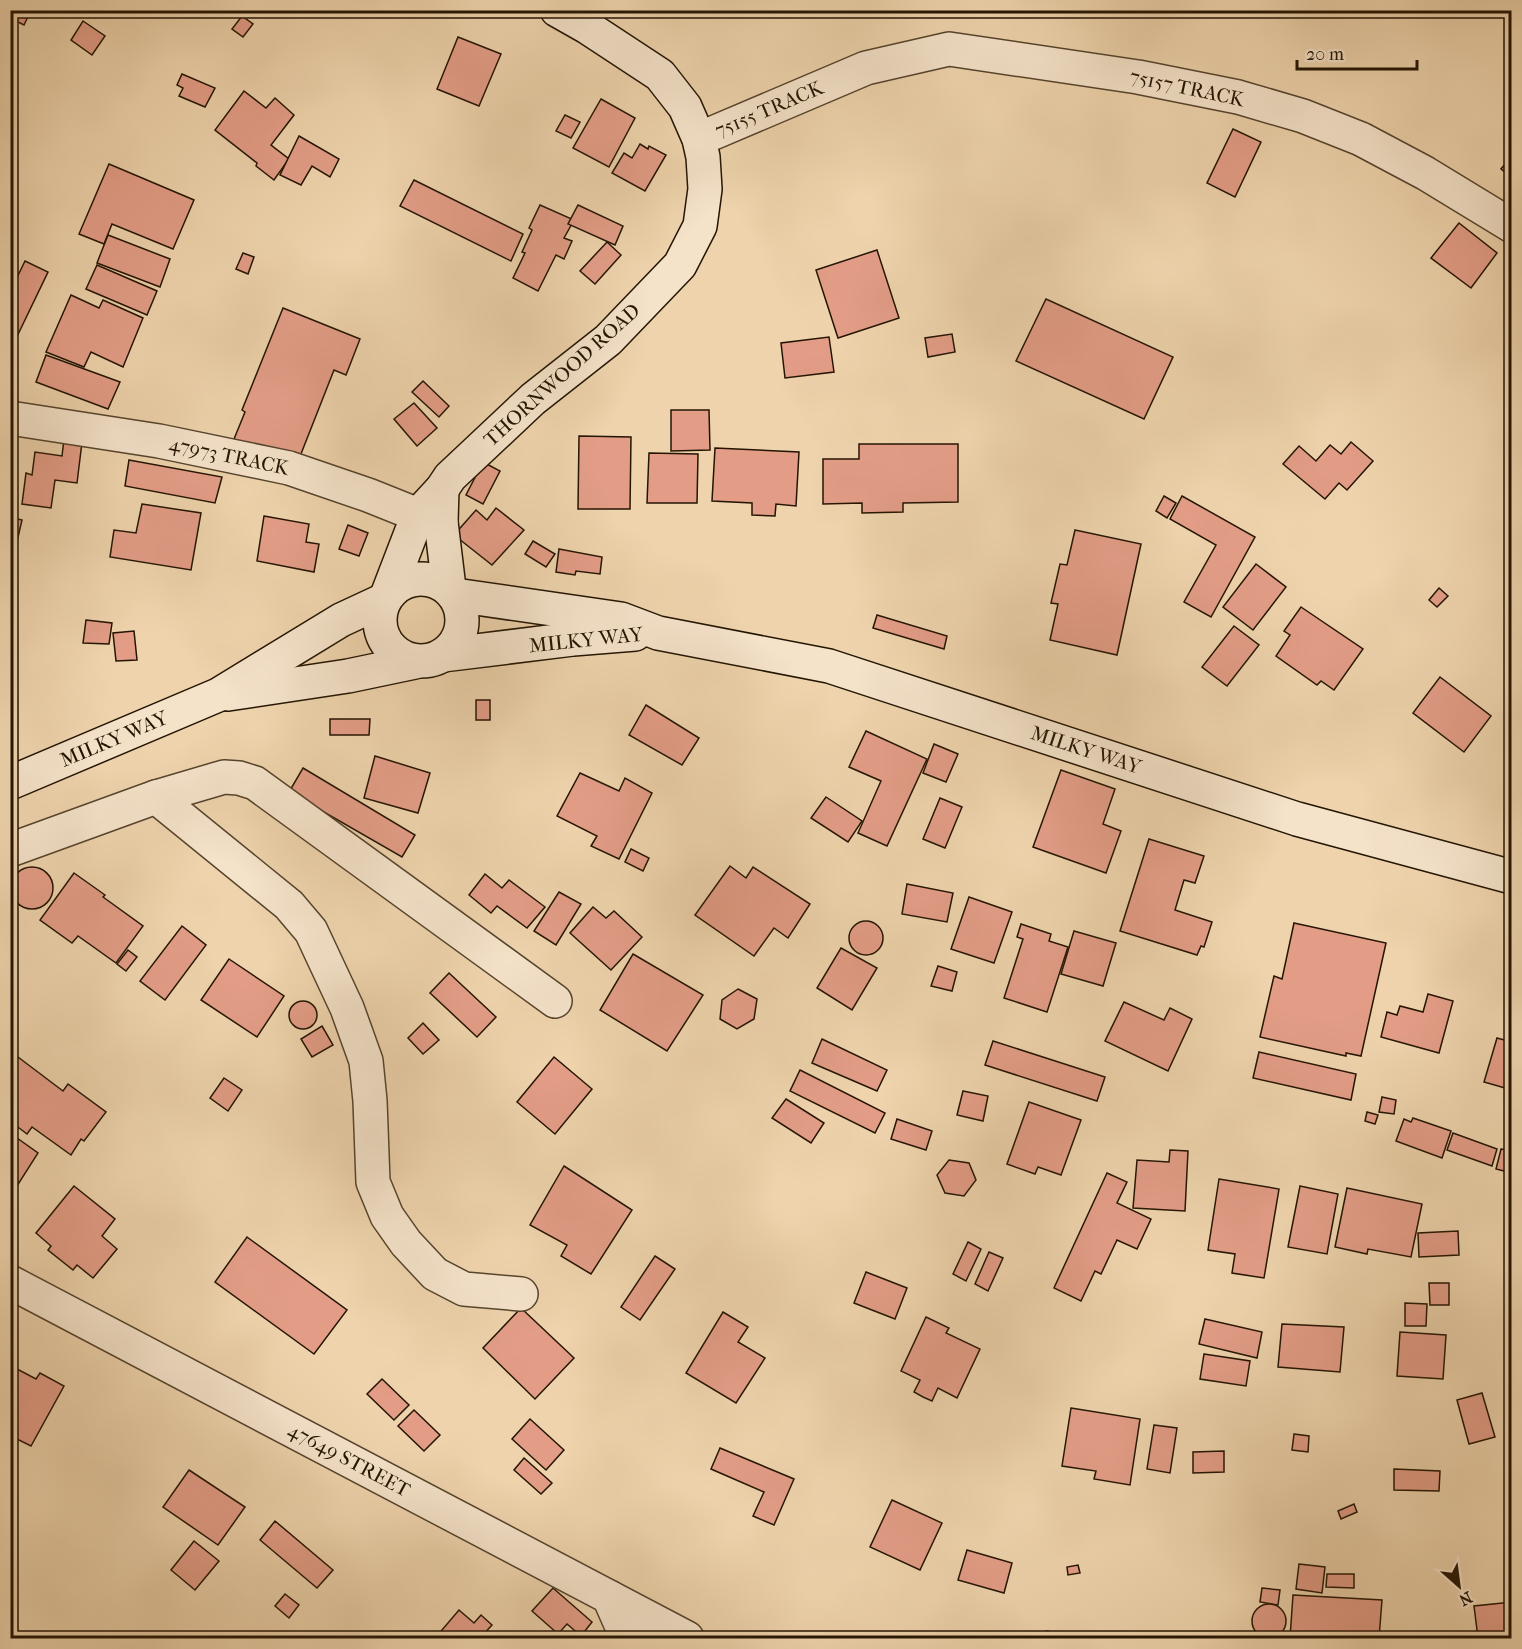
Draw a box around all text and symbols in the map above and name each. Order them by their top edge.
scale bar [1297,33,1417,71]
text: 20 m [1306,44,1344,65]
street label: 75157 TRACK [1128,65,1248,112]
street label: 75155 TRACK [711,75,828,142]
street label: THORNWOOD ROAD [479,299,645,451]
street label: 47973 TRACK [167,432,292,480]
street label: MILKY WAY [528,622,646,657]
street label: MILKY WAY [57,705,172,772]
street label: MILKY WAY [1028,721,1145,779]
street label: 47649 STREET [284,1418,414,1502]
north arrow [1429,1556,1489,1616]
text: N [1455,1588,1476,1610]

